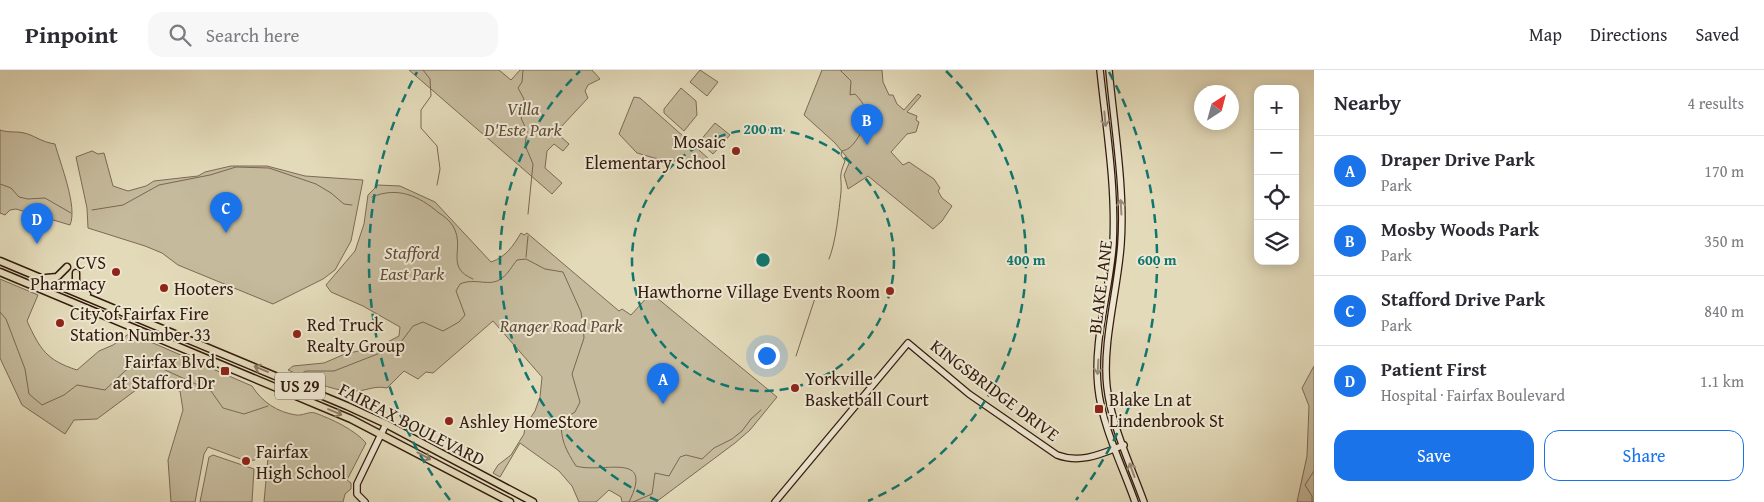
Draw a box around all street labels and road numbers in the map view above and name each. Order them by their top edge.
street label: BLAKE LANE [1081,239,1119,335]
street label: KINGSBRIDGE DRIVE [925,332,1065,448]
road number: US 29 [275,372,325,400]
street label: FAIRFAX BOULEVARD [334,375,490,473]

